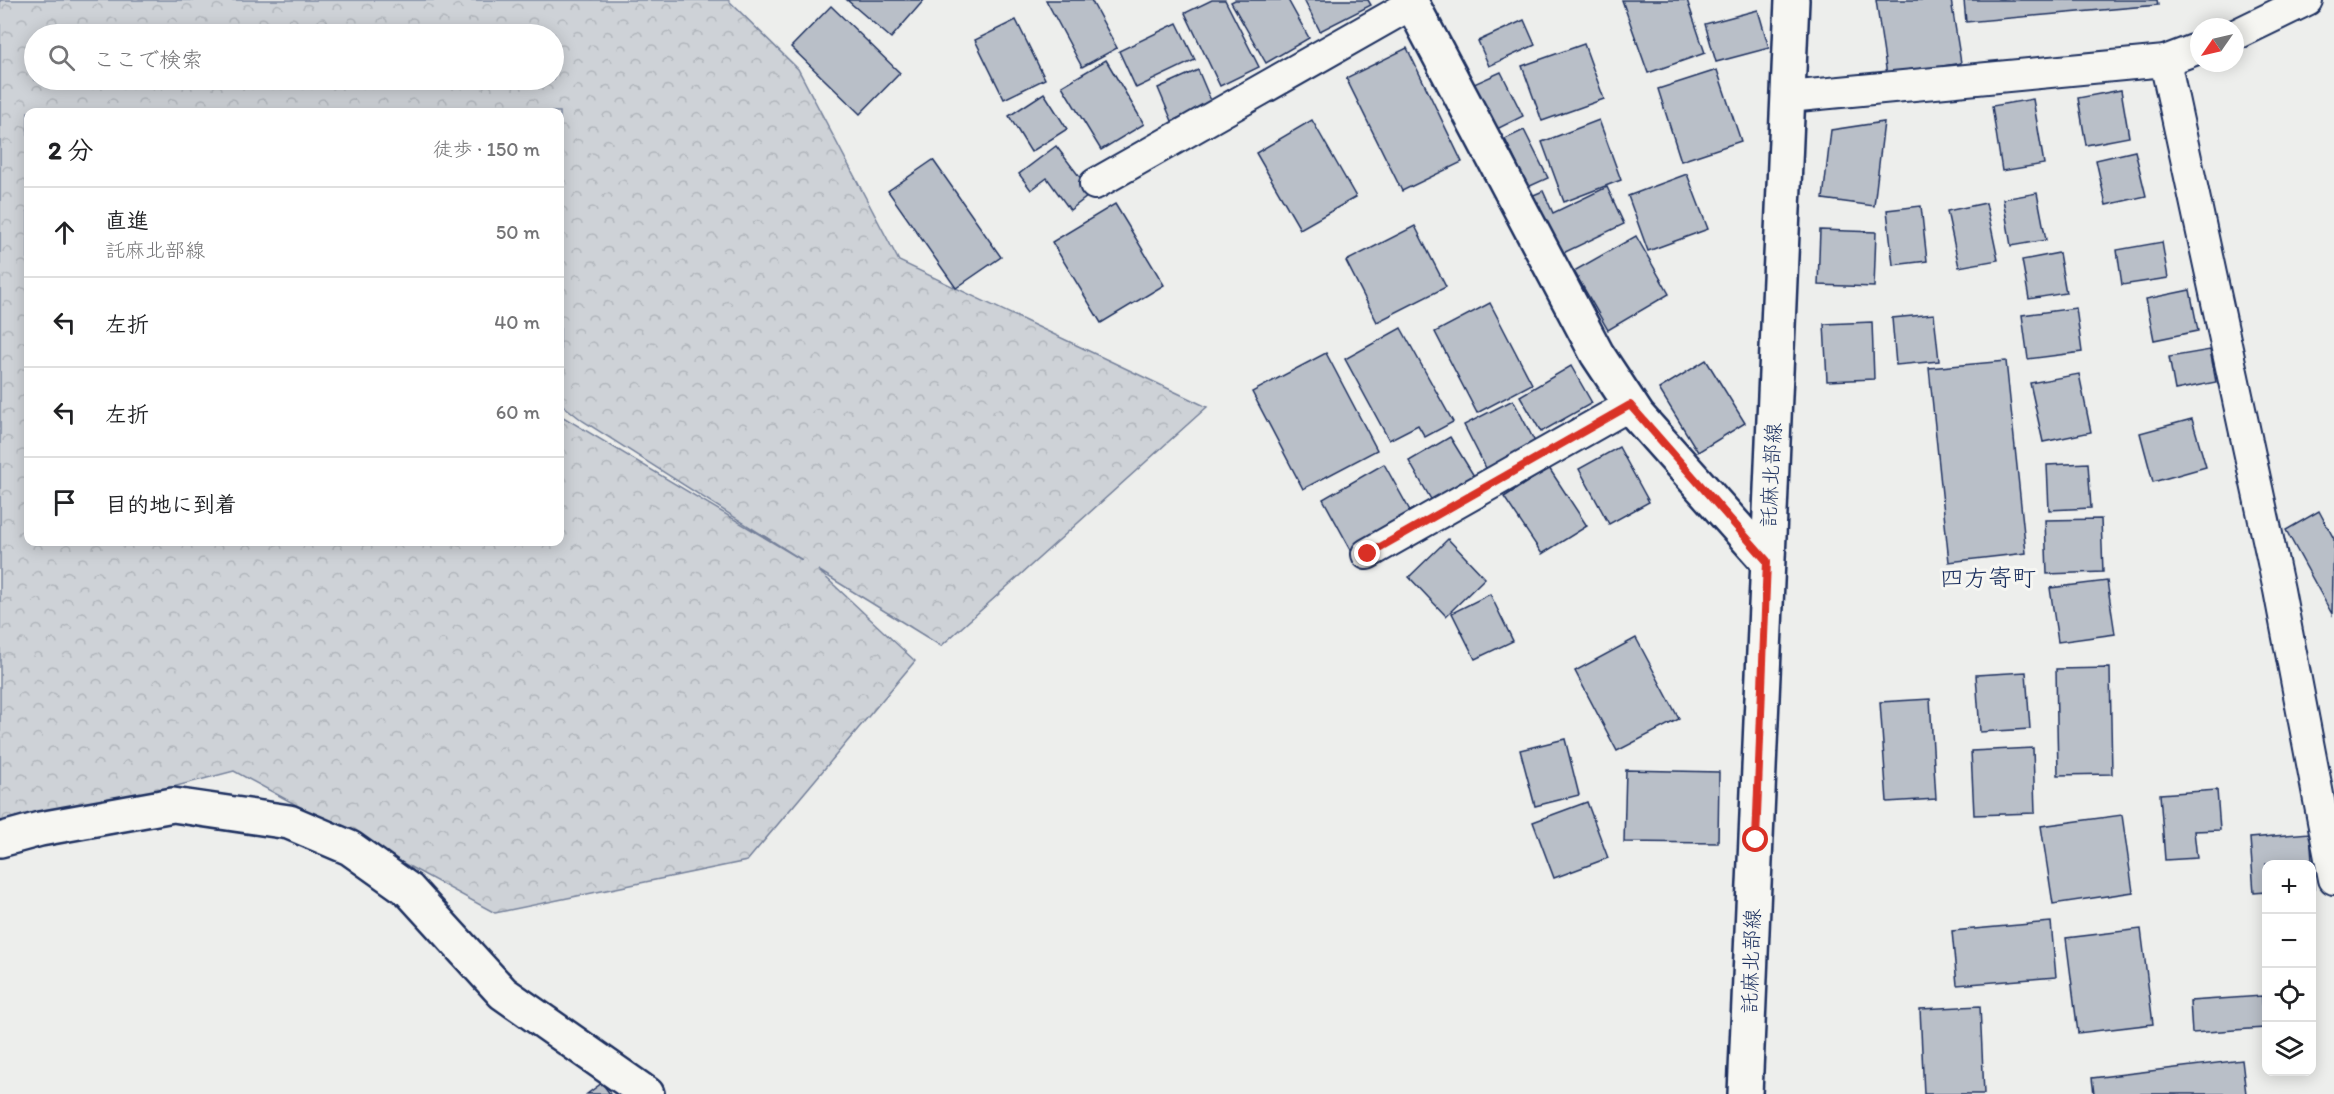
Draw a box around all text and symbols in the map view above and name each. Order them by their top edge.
north arrow [2190,18,2244,72]
search box [24,24,564,90]
icon: search [45,41,78,74]
text: ここで検索 [93,46,203,73]
text: 2 分 [48,134,94,166]
text: 徒歩 · 150 m [433,137,540,161]
text: 直進 [105,207,149,234]
icon: ahead [48,216,81,249]
text: 50 m [496,220,540,244]
text: 託麻北部線 [105,238,205,262]
icon: left [48,306,81,339]
text: 40 m [494,310,540,334]
text: 左折 [105,311,149,338]
icon: left [48,396,81,429]
text: 60 m [496,400,540,424]
text: 左折 [105,401,149,428]
street label: 託麻北部線 [1755,422,1786,528]
icon: arrive [48,486,81,519]
text: 目的地に到着 [105,491,237,518]
route end [1354,540,1380,566]
district label: 四方寄町 [1940,563,2036,592]
route start [1742,826,1768,852]
map controls [2262,860,2316,1076]
button: + [2262,860,2316,914]
street label: 託麻北部線 [1736,908,1765,1014]
button: − [2262,914,2316,968]
button: locate [2262,968,2316,1022]
button: layers [2262,1022,2316,1076]

